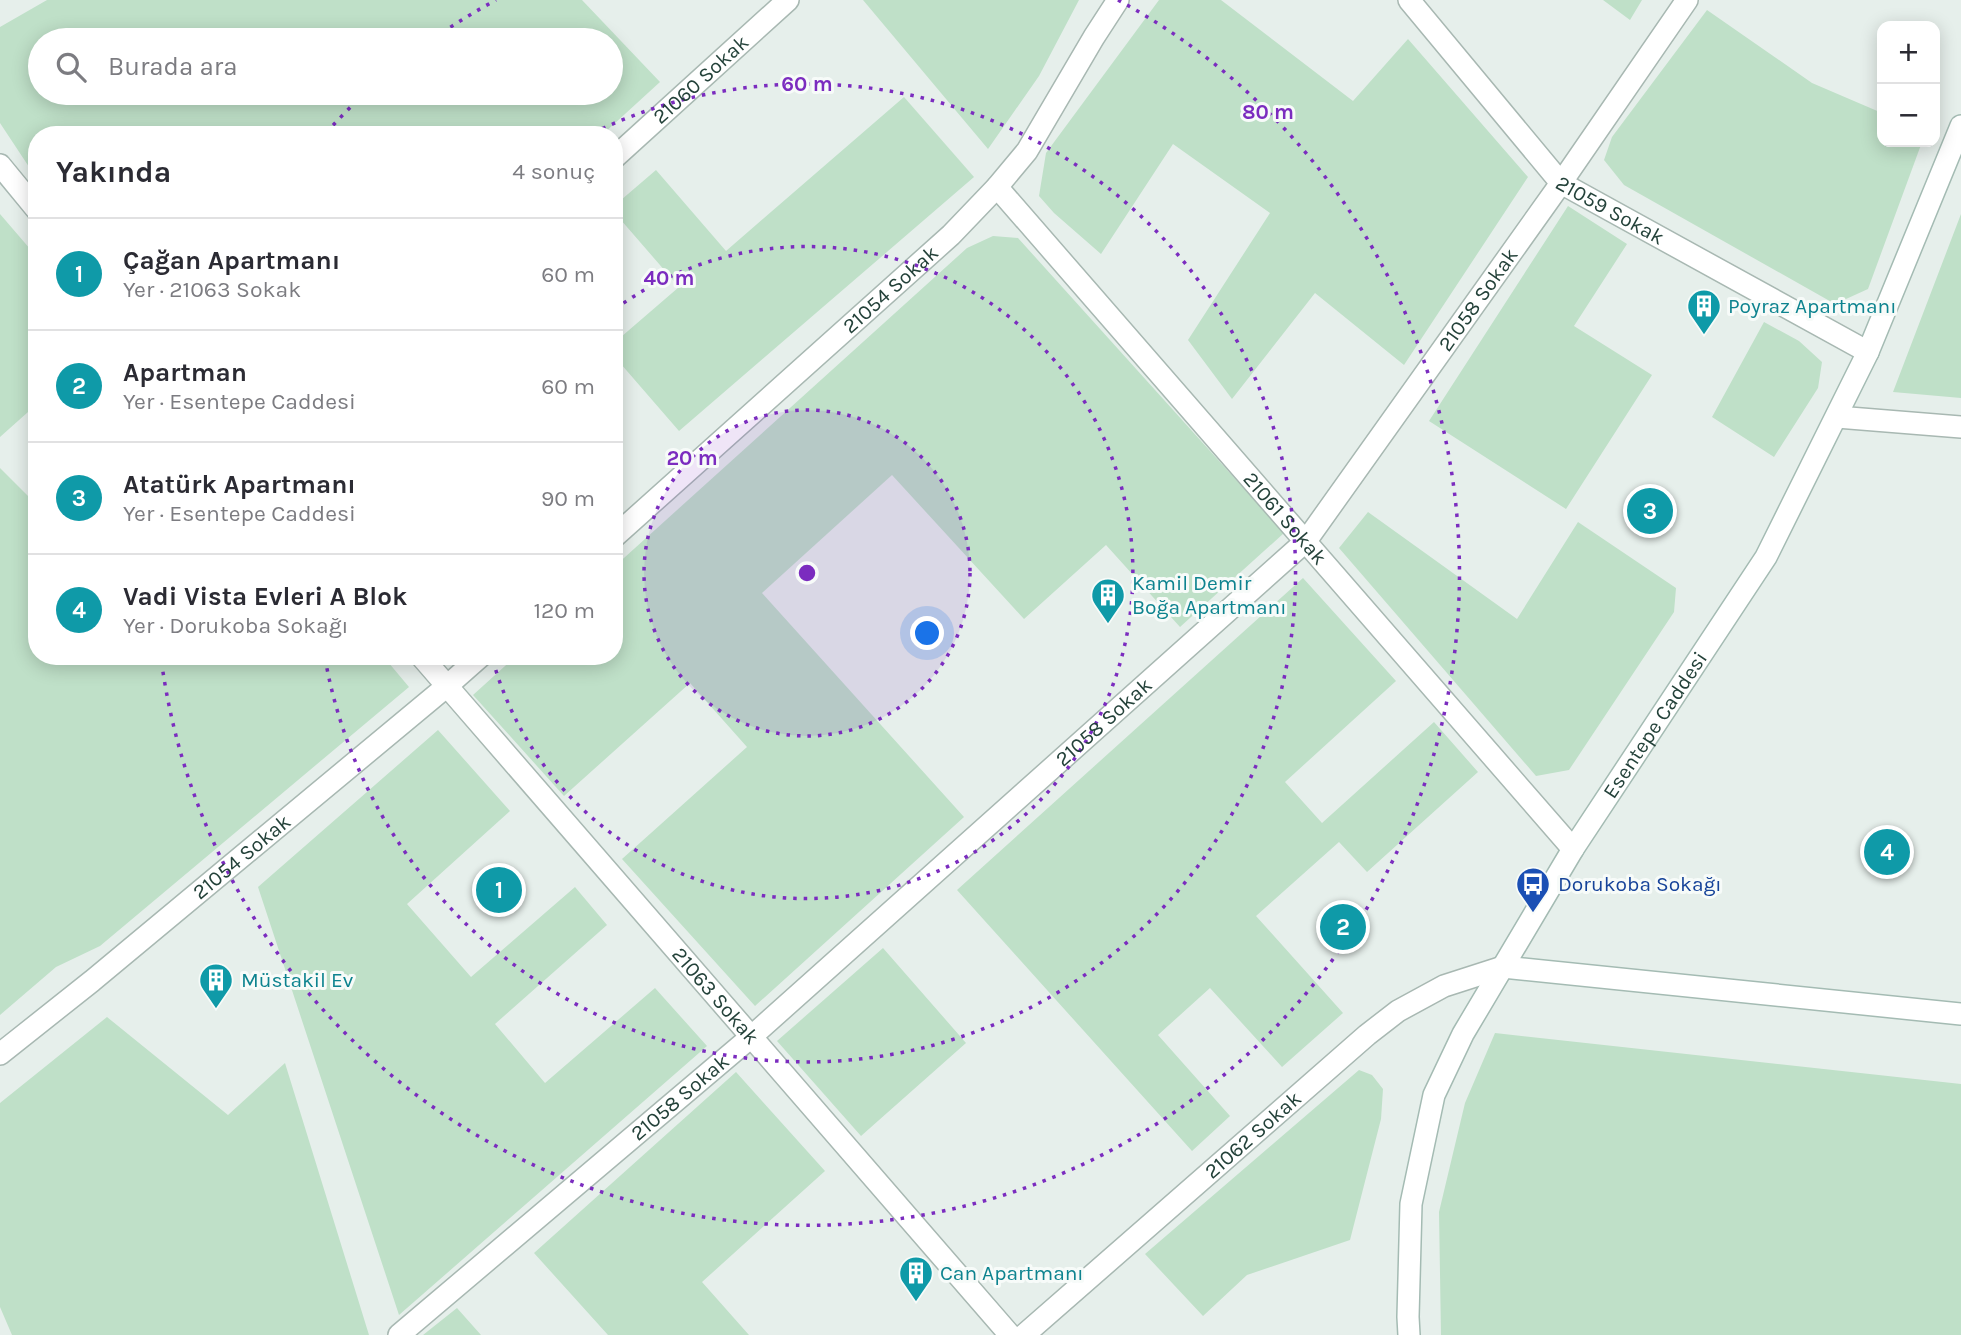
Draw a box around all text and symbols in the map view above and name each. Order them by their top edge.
map controls [1877,21,1940,147]
button: + [1877,21,1940,84]
search box [28,28,623,105]
street label: 21060 Sokak [648,30,753,129]
icon: search [52,48,90,86]
text: Burada ara [108,51,238,82]
text: 60 m [781,72,833,96]
button: − [1877,84,1940,147]
text: 80 m [1242,100,1294,124]
text: Yakında [56,154,171,190]
text: 4 sonuç [512,158,595,185]
street label: 21059 Sokak [1552,171,1669,250]
street label: 21054 Sokak [838,240,943,338]
street label: 21058 Sokak [1433,243,1523,356]
text: Çağan Apartmanı [123,245,340,276]
text: 1 [75,261,83,288]
text: 60 m [541,261,595,288]
text: 40 m [643,266,695,290]
text: Yer · 21063 Sokak [123,276,301,303]
building icon: Poyraz Apartmanı [1685,287,1723,336]
place label: Poyraz Apartmanı [1728,294,1897,318]
text: Apartman [123,357,247,388]
text: 2 [72,373,86,400]
text: 60 m [541,373,595,400]
text: Yer · Esentepe Caddesi [123,388,356,415]
text: 20 m [666,446,718,470]
street label: 21061 Sokak [1238,467,1332,570]
text: Atatürk Apartmanı [123,469,356,500]
text: 3 [72,485,86,512]
text: 90 m [541,485,595,512]
pin: 3 [1627,485,1673,537]
text: Yer · Esentepe Caddesi [123,500,356,527]
centre of rings [795,561,819,585]
place label: Kamil Demir Boğa Apartmanı [1132,571,1286,619]
building icon: Kamil Demir Boğa Apartmanı [1089,576,1127,625]
text: Vadi Vista Evleri A Blok [123,581,407,612]
text: 4 [72,597,86,624]
text: 120 m [533,597,595,624]
text: Yer · Dorukoba Sokağı [123,612,348,639]
your location [910,616,944,650]
street label: Esentepe Caddesi [1598,647,1712,803]
street label: 21058 Sokak [1050,673,1157,771]
street label: 21054 Sokak [188,809,295,904]
pin: 4 [1864,826,1910,878]
pin: 1 [476,864,522,916]
bus stop icon: Dorukoba Sokağı [1514,865,1552,914]
place label: Dorukoba Sokağı [1558,872,1722,896]
pin: 2 [1320,901,1366,953]
street label: 21063 Sokak [667,942,764,1049]
building icon: Müstakil Ev [197,961,235,1010]
place label: Müstakil Ev [241,968,354,992]
street label: 21058 Sokak [626,1049,734,1145]
street label: 21062 Sokak [1200,1086,1306,1183]
building icon: Can Apartmanı [897,1254,935,1303]
place label: Can Apartmanı [940,1261,1084,1285]

